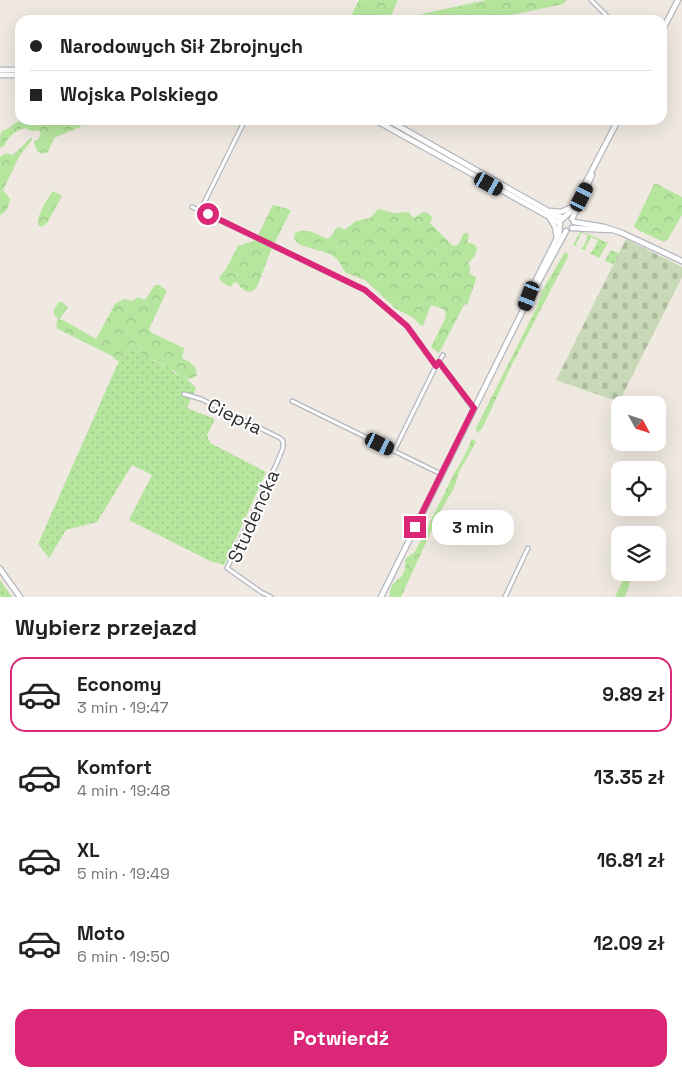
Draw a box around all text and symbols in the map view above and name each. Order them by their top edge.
text: Narodowych Sił Zbrojnych [60,34,303,59]
text: Wojska Polskiego [60,82,218,107]
car [472,170,505,198]
car [568,180,595,214]
route start [197,203,219,225]
car [516,279,541,313]
street label: Ciepła [203,392,267,440]
north arrow [611,396,666,451]
map controls [611,396,666,581]
car [363,431,396,457]
button: locate [611,461,666,516]
street label: Studencka [222,466,285,567]
callout: 3 min [432,510,515,544]
route end [404,516,426,538]
text: 3 min [452,517,494,538]
button: layers [611,526,666,581]
text: Wybierz przejazd [15,613,197,641]
icon: car [17,672,62,717]
text: Economy [77,672,161,697]
text: 9.89 zł [602,682,665,707]
text: 3 min · 19:47 [77,697,169,718]
icon: car [17,755,62,800]
text: Komfort [77,755,152,780]
text: 13.35 zł [594,765,665,790]
text: 4 min · 19:48 [77,780,170,801]
icon: car [17,838,62,883]
text: XL [77,838,100,863]
text: 16.81 zł [597,848,665,873]
text: 5 min · 19:49 [77,863,170,884]
icon: car [17,921,62,966]
text: Moto [77,921,125,946]
text: 12.09 zł [593,931,665,956]
text: 6 min · 19:50 [77,946,170,967]
button: Potwierdź [15,1009,667,1067]

